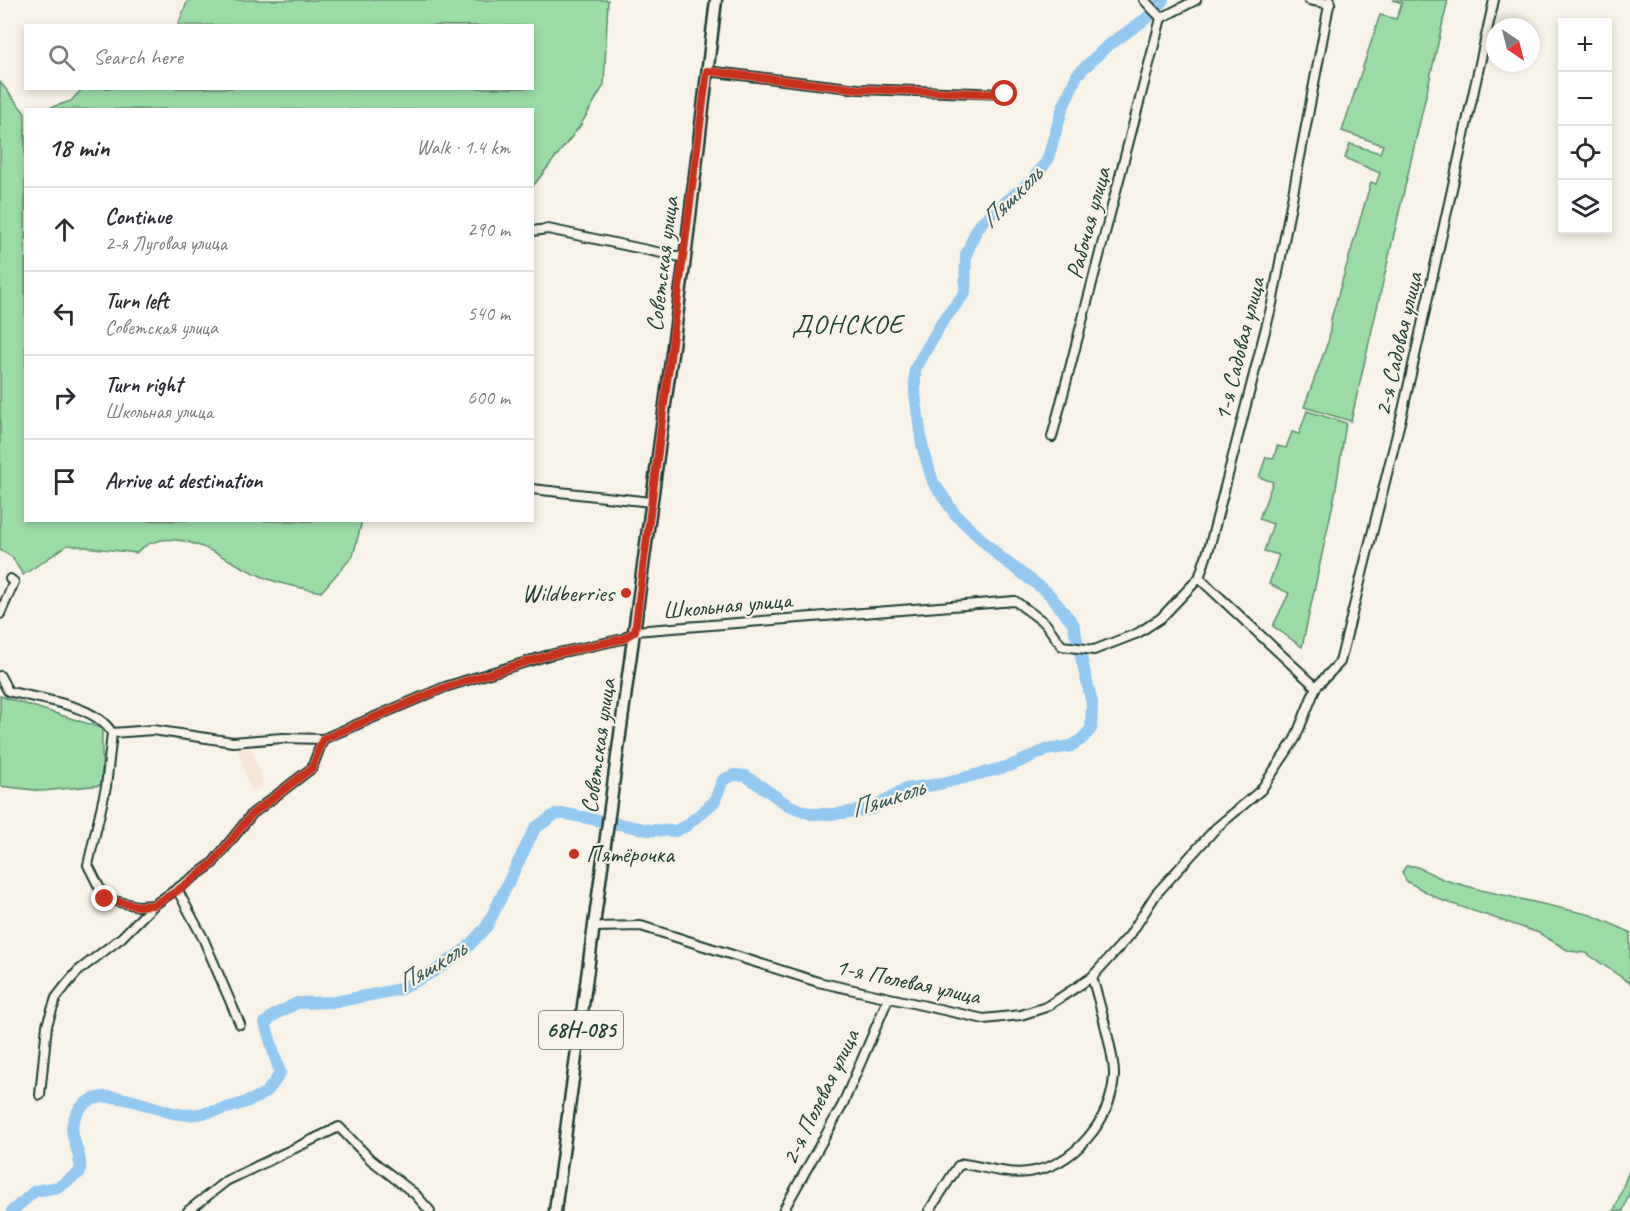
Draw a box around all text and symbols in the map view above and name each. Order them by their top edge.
north arrow [1486,18,1540,72]
map controls [1558,18,1612,234]
button: + [1558,18,1612,72]
search box [24,24,534,90]
icon: search [45,41,78,74]
text: Search here [93,43,183,71]
button: − [1558,72,1612,126]
route start [991,80,1017,106]
button: locate [1558,126,1612,180]
text: 18 min [48,131,110,164]
text: Walk · 1.4 km [416,135,510,160]
water label: Пяшколь [973,157,1051,235]
street label: Рабочая улица [1059,162,1118,282]
button: layers [1558,180,1612,234]
street label: Советская улица [639,193,685,333]
text: Continue [105,203,171,231]
icon: ahead [48,213,81,246]
text: 290 m [467,217,510,242]
text: 2-я Луговая улица [105,231,227,256]
street label: 2-я Садовая улица [1367,268,1429,419]
street label: 1-я Садовая улица [1207,273,1272,424]
text: Turn left [105,287,169,315]
icon: left [48,297,81,330]
text: 540 m [467,301,510,326]
district label: ДОНСКОЕ [792,307,906,341]
text: Советская улица [105,315,218,340]
text: Turn right [105,371,182,399]
icon: right [48,381,81,414]
text: 600 m [467,385,510,410]
text: Школьная улица [105,399,213,424]
icon: arrive [48,465,81,498]
text: Arrive at destination [105,467,262,495]
place label: Wildberries [522,578,616,608]
street label: Школьная улица [661,584,795,626]
marker: Wildberries [619,586,633,600]
street label: Советская улица [574,675,622,815]
water label: Пяшколь [846,770,930,825]
place label: Пятёрочка [586,839,675,869]
marker: Пятёрочка [567,847,581,861]
route end [91,885,117,911]
water label: Пяшколь [390,931,474,1000]
street label: 1-я Полевая улица [833,951,984,1011]
road number: 68Н-085 [539,1011,623,1049]
street label: 2-я Полевая улица [774,1023,866,1170]

